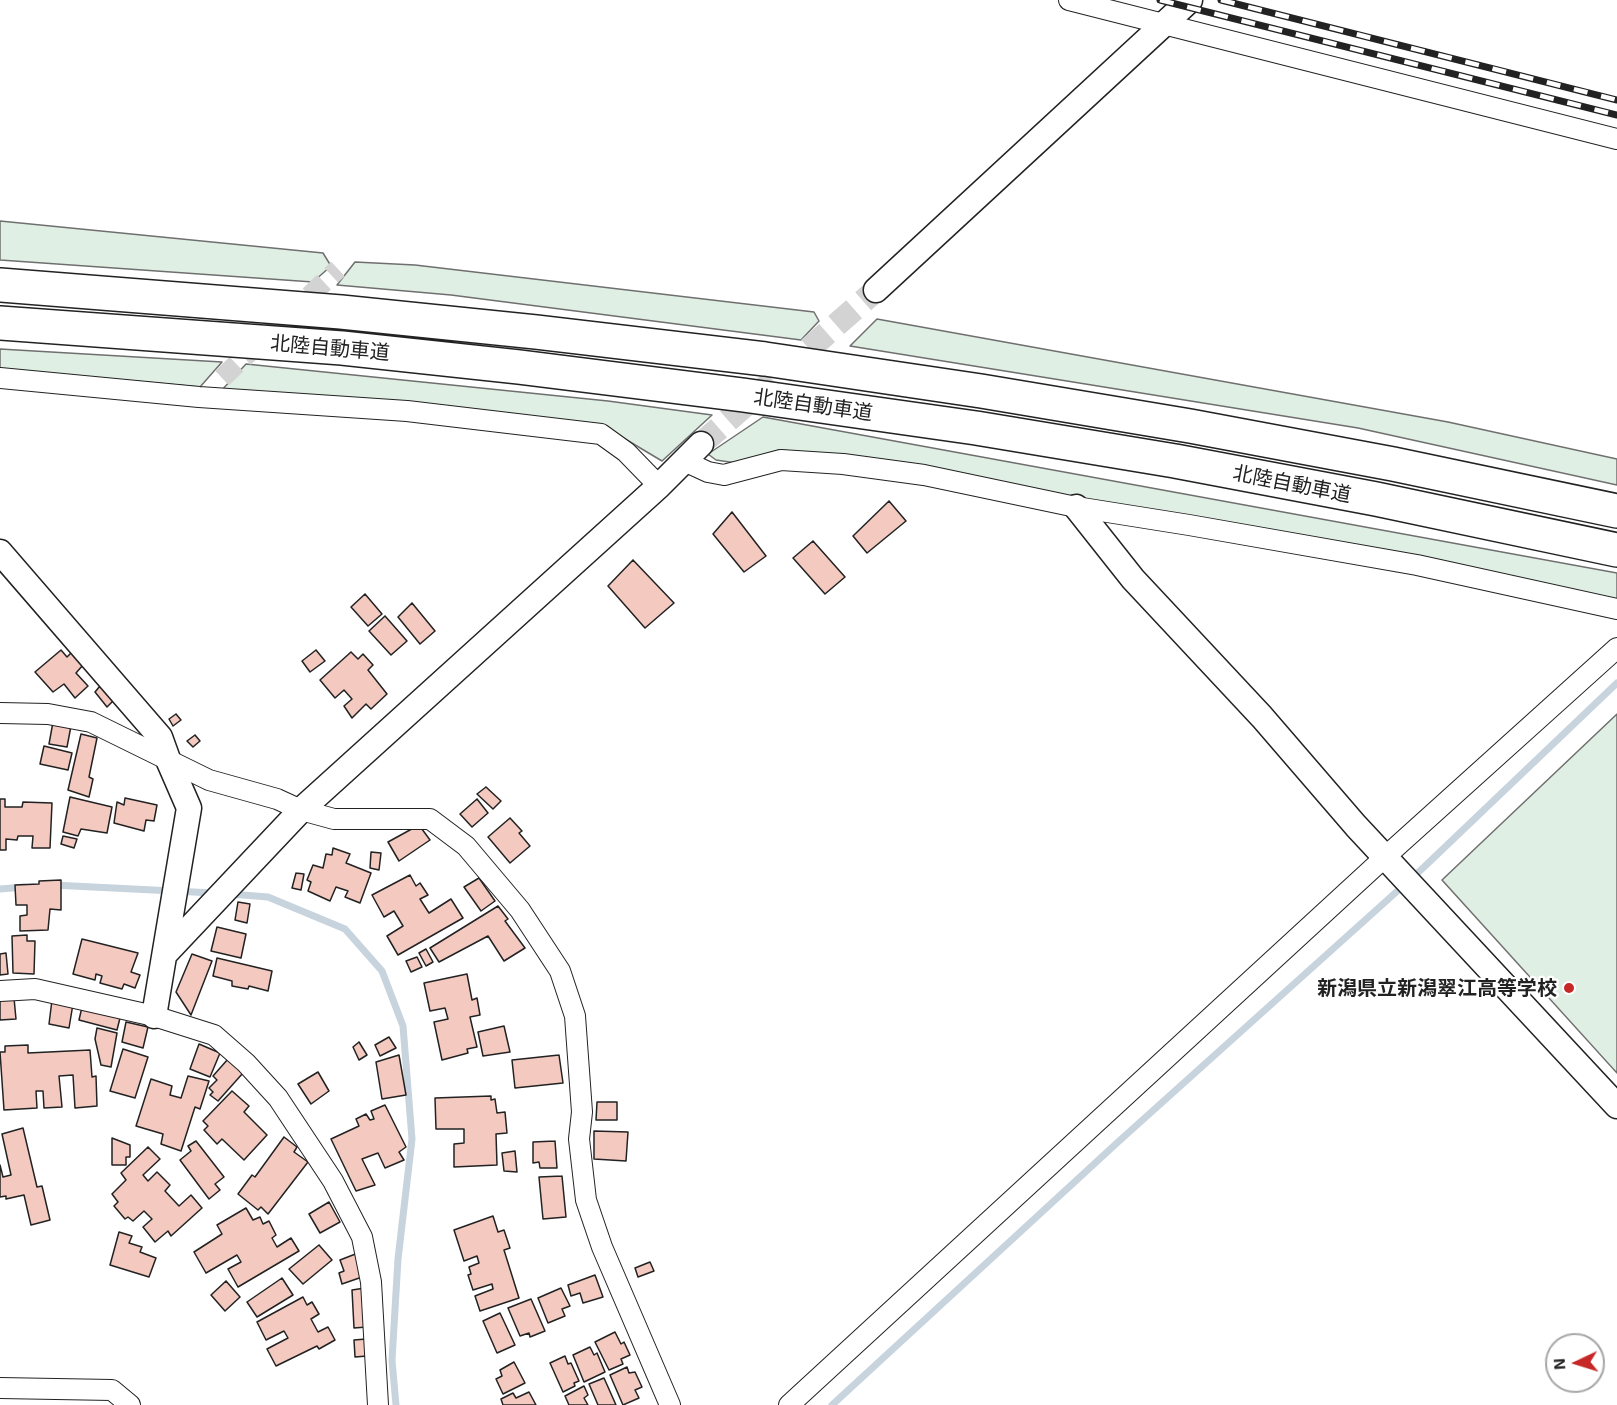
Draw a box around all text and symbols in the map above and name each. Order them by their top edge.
street label: 北陸自動車道 [269,331,391,365]
street label: 北陸自動車道 [752,385,874,425]
street label: 北陸自動車道 [1231,461,1353,507]
place label: 新潟県立新潟翠江高等学校 [1317,976,1557,1000]
marker: 新潟県立新潟翠江高等学校 [1562,981,1576,995]
north arrow [1545,1333,1605,1393]
text: N [1549,1358,1568,1371]

